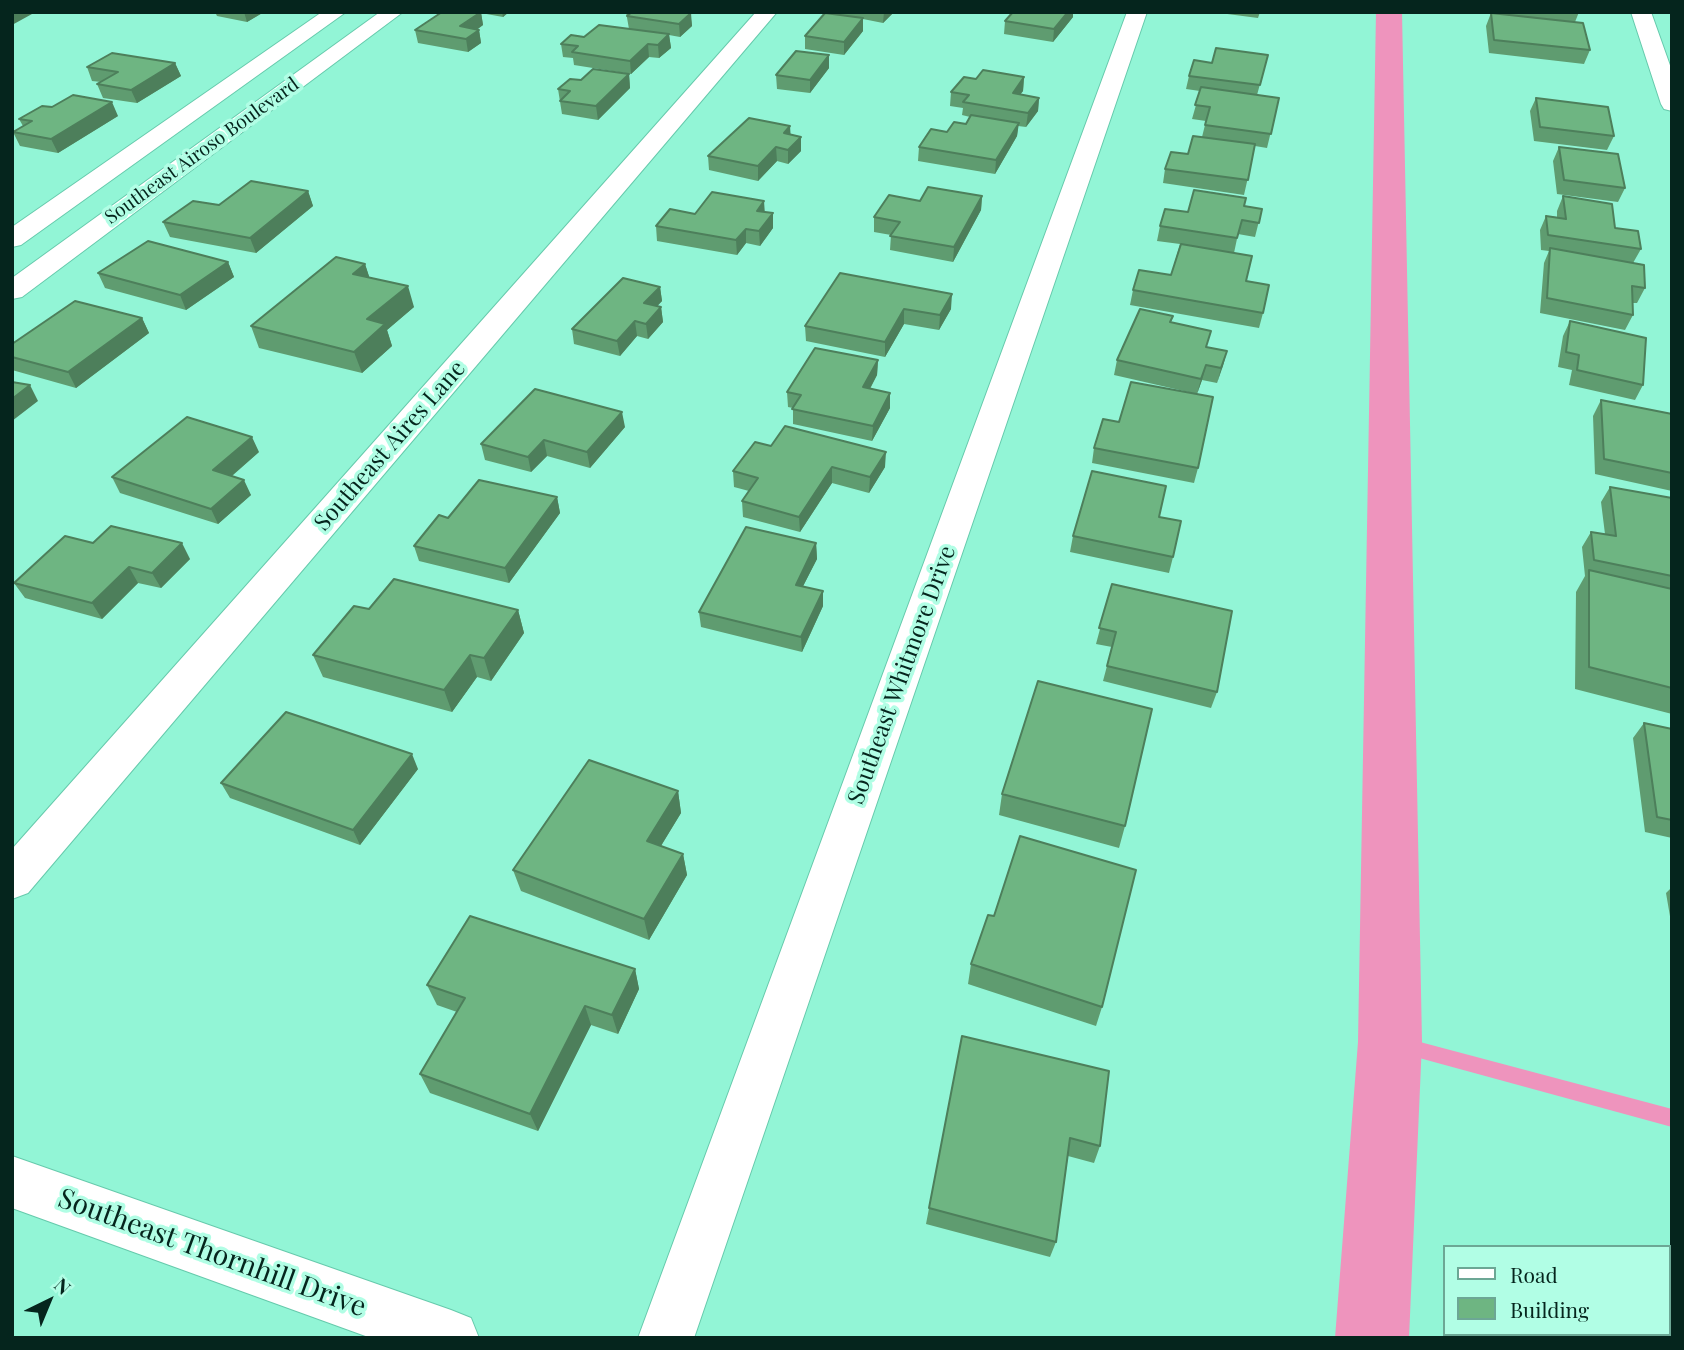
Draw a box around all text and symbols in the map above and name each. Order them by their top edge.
street label: Southeast Airoso Boulevard [101,73,303,229]
street label: Southeast Aires Lane [309,355,471,537]
street label: Southeast Whitmore Drive [842,542,962,808]
street label: Southeast Thornhill Drive [54,1182,370,1324]
legend [1442,1245,1670,1336]
text: Road [1510,1260,1558,1288]
north arrow [14,1266,84,1336]
text: N [49,1271,77,1300]
text: Building [1510,1295,1589,1323]

